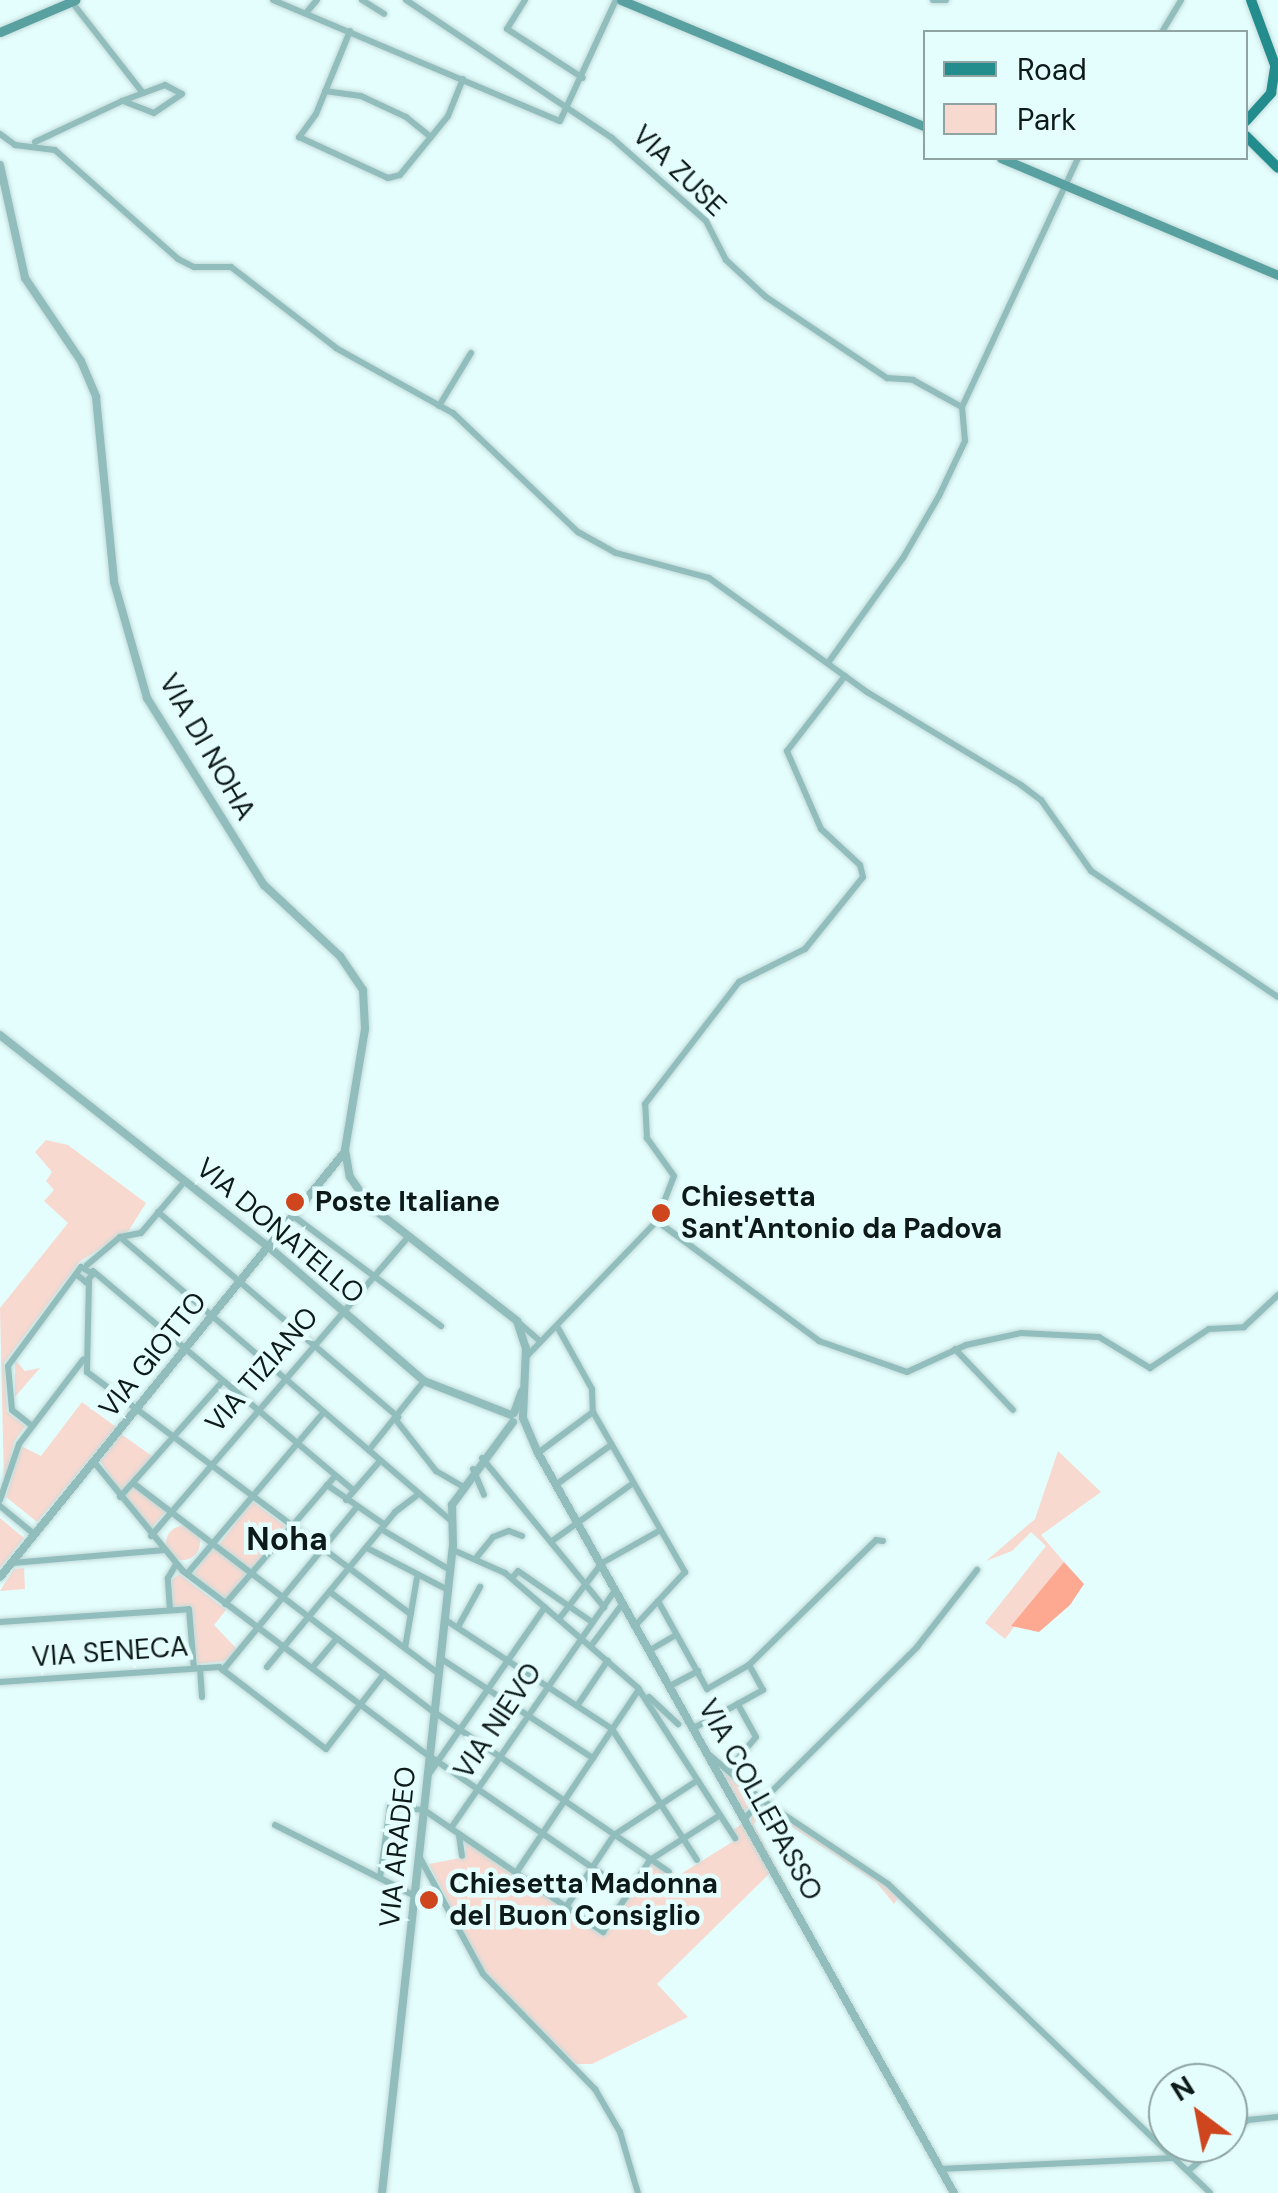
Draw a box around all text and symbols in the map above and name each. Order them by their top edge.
legend [923,30,1248,160]
text: Road [1017,50,1087,89]
text: Park [1017,100,1076,139]
street label: VIA ZUSE [625,118,733,224]
street label: VIA DI NOHA [152,668,262,826]
street label: VIA DONATELLO [189,1151,371,1311]
place label: Chiesetta Sant'Antonio da Padova [681,1180,1002,1246]
place label: Poste Italiane [315,1185,500,1219]
marker: Poste Italiane [284,1191,306,1213]
marker: Chiesetta Sant'Antonio da Padova [650,1202,672,1224]
street label: VIA GIOTTO [92,1285,214,1425]
street label: VIA TIZIANO [199,1301,325,1439]
district label: Noha [246,1520,328,1558]
street label: VIA SENECA [31,1630,189,1674]
street label: VIA NIEVO [447,1657,549,1785]
street label: VIA COLLEPASSO [691,1693,829,1907]
street label: VIA ARADEO [373,1765,423,1929]
place label: Chiesetta Madonna del Buon Consiglio [449,1867,718,1933]
marker: Chiesetta Madonna del Buon Consiglio [418,1889,440,1911]
north arrow [1148,2063,1248,2163]
text: N [1164,2068,1201,2110]

